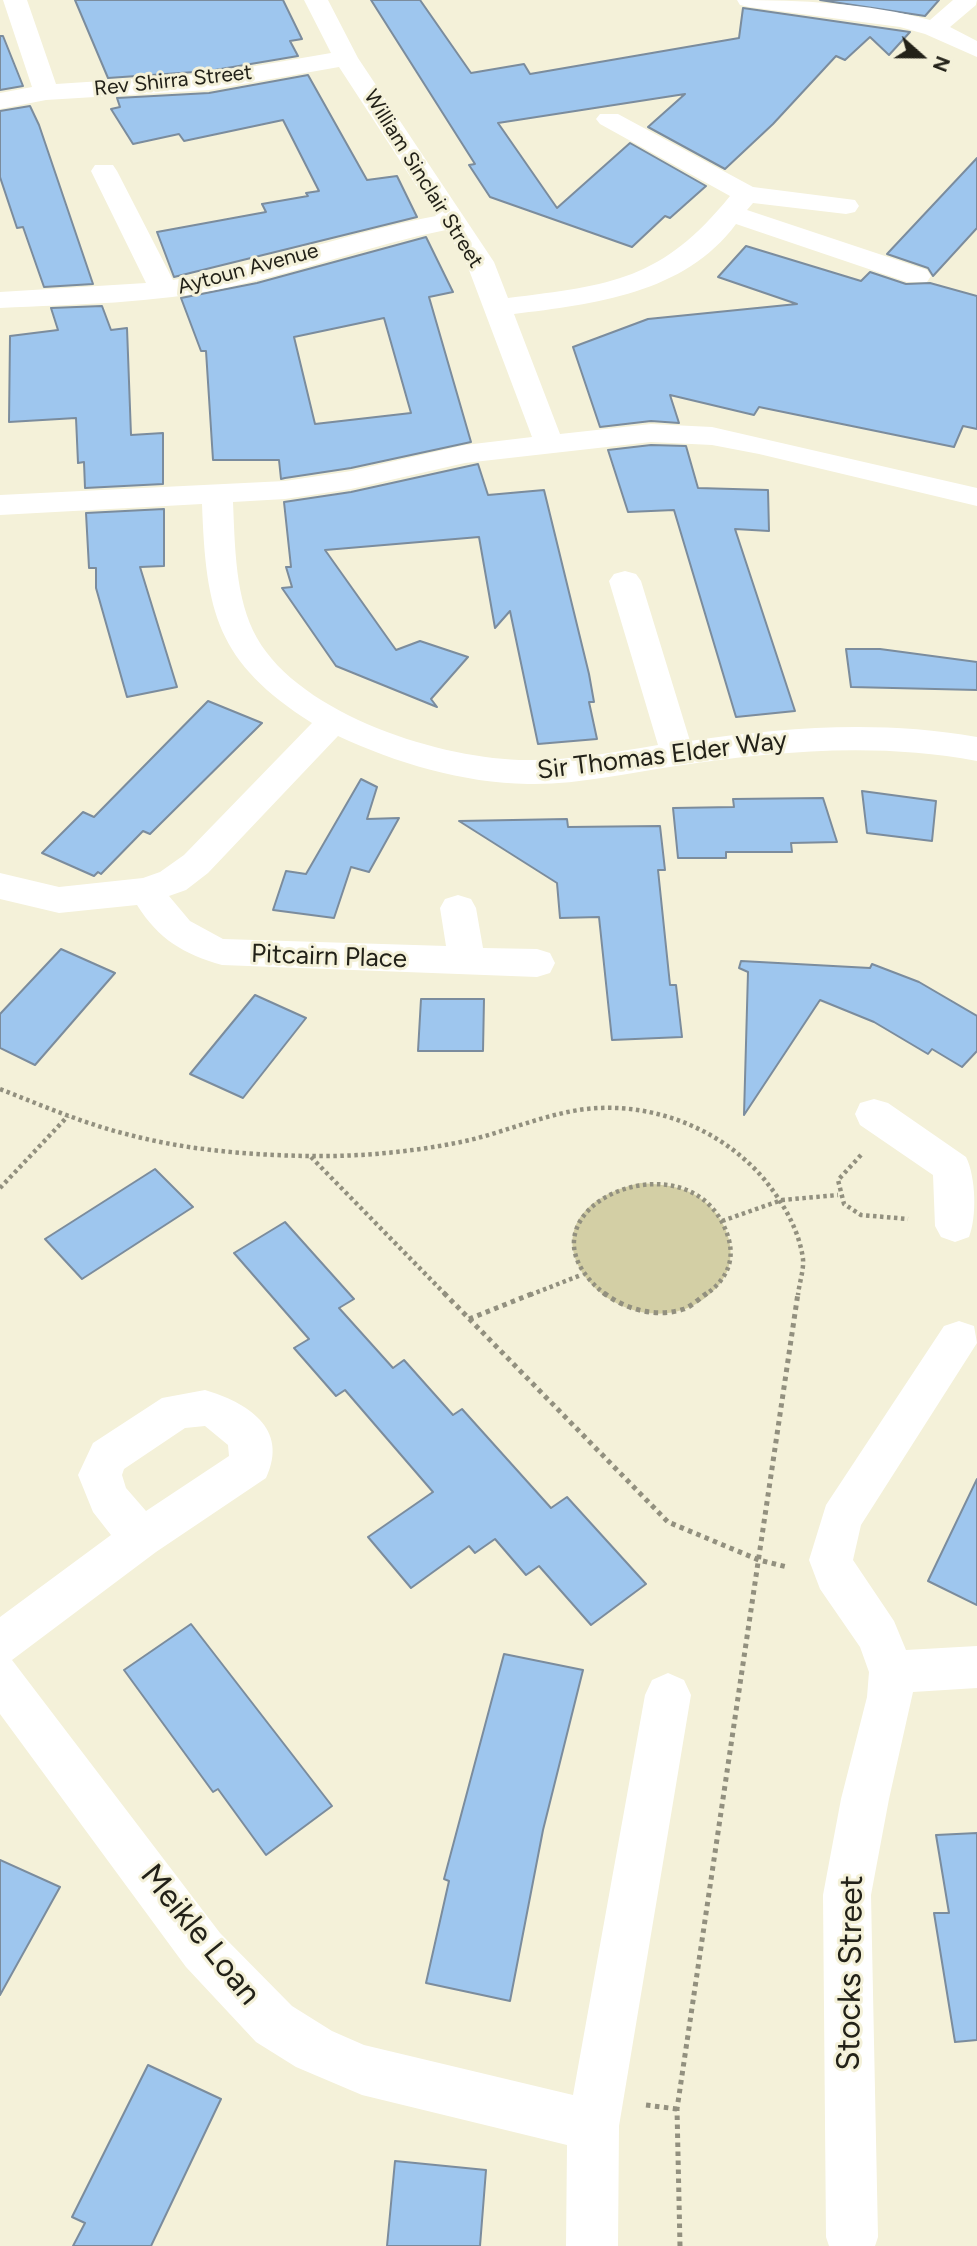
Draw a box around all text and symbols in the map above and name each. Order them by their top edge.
north arrow [886,21,956,91]
text: N [928,53,954,75]
street label: Rev Shirra Street [93,60,253,102]
street label: William Sinclair Street [358,85,488,273]
street label: Aytoun Avenue [175,238,321,300]
street label: Sir Thomas Elder Way [535,725,789,787]
street label: Pitcairn Place [250,939,408,975]
street label: Meikle Loan [132,1857,268,2013]
street label: Stocks Street [830,1875,872,2071]

